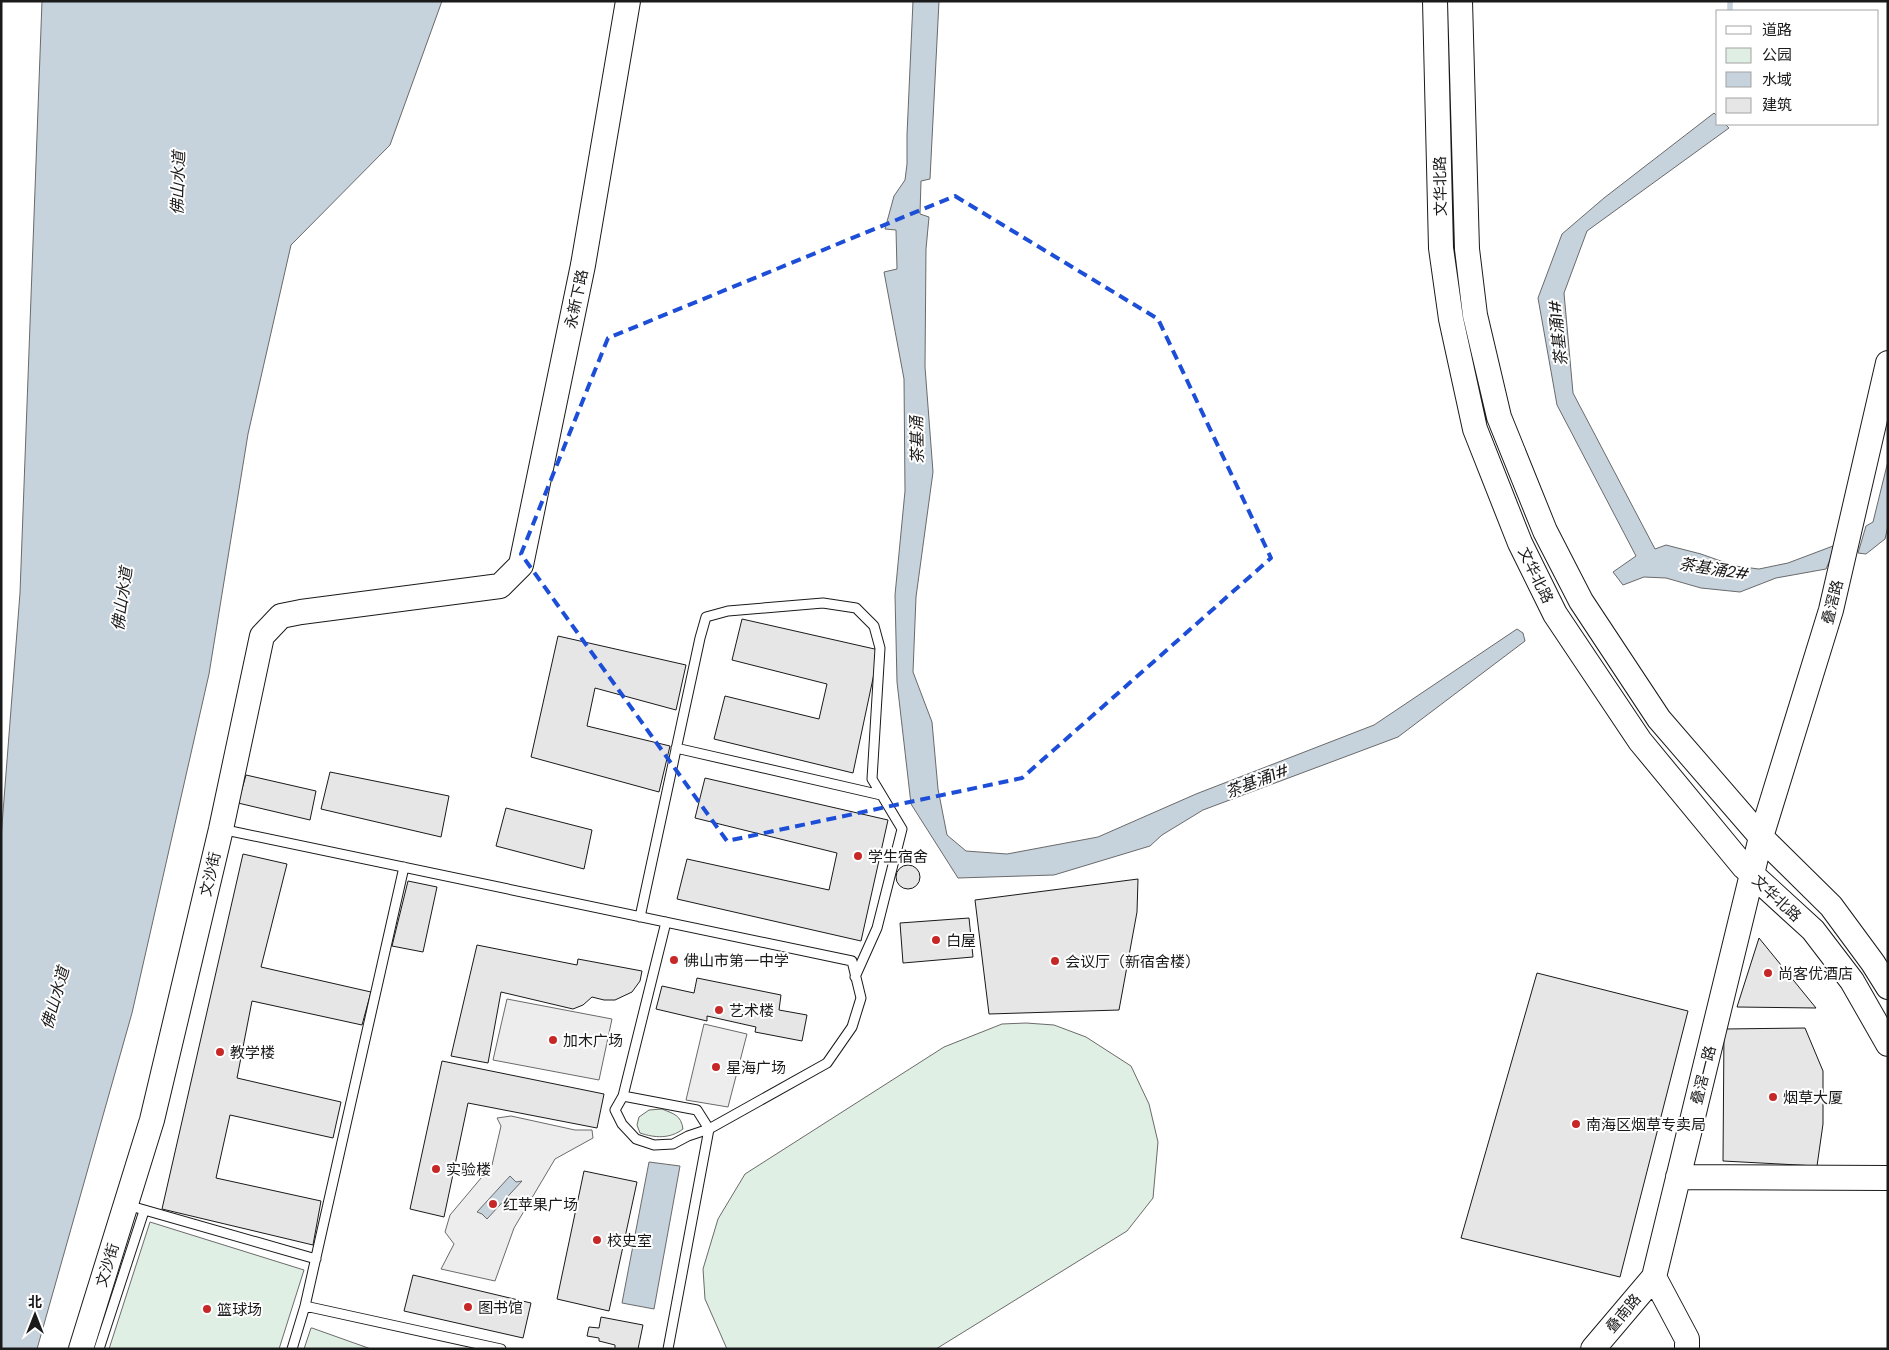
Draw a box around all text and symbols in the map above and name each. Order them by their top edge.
legend [1716,10,1879,125]
text: 道路 [1762,19,1792,40]
text: 公园 [1762,44,1792,65]
text: 水域 [1762,69,1792,90]
text: 建筑 [1762,94,1792,115]
water label: 佛山水道 [165,149,191,215]
street label: 文华北路 [1429,156,1451,216]
street label: 永新下路 [559,267,593,331]
water label: 茶基涌1# [1543,298,1573,367]
water label: 茶基涌 [905,414,929,464]
street label: 文华北路 [1513,543,1559,607]
water label: 茶基涌2# [1677,552,1751,586]
water label: 佛山水道 [106,564,138,632]
street label: 叠滘路 [1816,578,1848,626]
water label: 茶基涌1# [1222,758,1293,804]
place label: 学生宿舍 [868,846,928,867]
street label: 文沙街 [195,850,225,898]
marker: 学生宿舍 [852,850,864,862]
street label: 文华北路 [1748,870,1806,926]
place label: 白屋 [946,930,976,951]
marker: 白屋 [930,934,942,946]
place label: 佛山市第一中学 [684,950,789,971]
place label: 会议厅（新宿舍楼） [1065,951,1200,972]
marker: 佛山市第一中学 [668,954,680,966]
marker: 会议厅（新宿舍楼） [1049,955,1061,967]
water label: 佛山水道 [35,962,75,1032]
place label: 尚客优酒店 [1778,963,1853,984]
marker: 尚客优酒店 [1762,967,1774,979]
place label: 艺术楼 [729,1000,774,1021]
marker: 艺术楼 [713,1004,725,1016]
place label: 加木广场 [563,1030,623,1051]
marker: 加木广场 [547,1034,559,1046]
place label: 教学楼 [230,1042,275,1063]
street label: 叠滘一路 [1686,1043,1720,1107]
marker: 教学楼 [214,1046,226,1058]
place label: 星海广场 [726,1057,786,1078]
marker: 星海广场 [710,1061,722,1073]
place label: 烟草大厦 [1783,1087,1843,1108]
marker: 烟草大厦 [1767,1091,1779,1103]
place label: 南海区烟草专卖局 [1586,1114,1706,1135]
marker: 南海区烟草专卖局 [1570,1118,1582,1130]
place label: 实验楼 [446,1159,491,1180]
marker: 实验楼 [430,1163,442,1175]
place label: 红苹果广场 [503,1194,578,1215]
marker: 红苹果广场 [487,1198,499,1210]
place label: 校史室 [607,1230,652,1251]
marker: 校史室 [591,1234,603,1246]
street label: 文沙街 [90,1240,124,1290]
street label: 叠南路 [1600,1289,1646,1337]
north arrow [10,1290,60,1340]
text: 北 [28,1292,42,1312]
place label: 图书馆 [478,1297,523,1318]
place label: 篮球场 [217,1299,262,1320]
marker: 图书馆 [462,1301,474,1313]
marker: 篮球场 [201,1303,213,1315]

